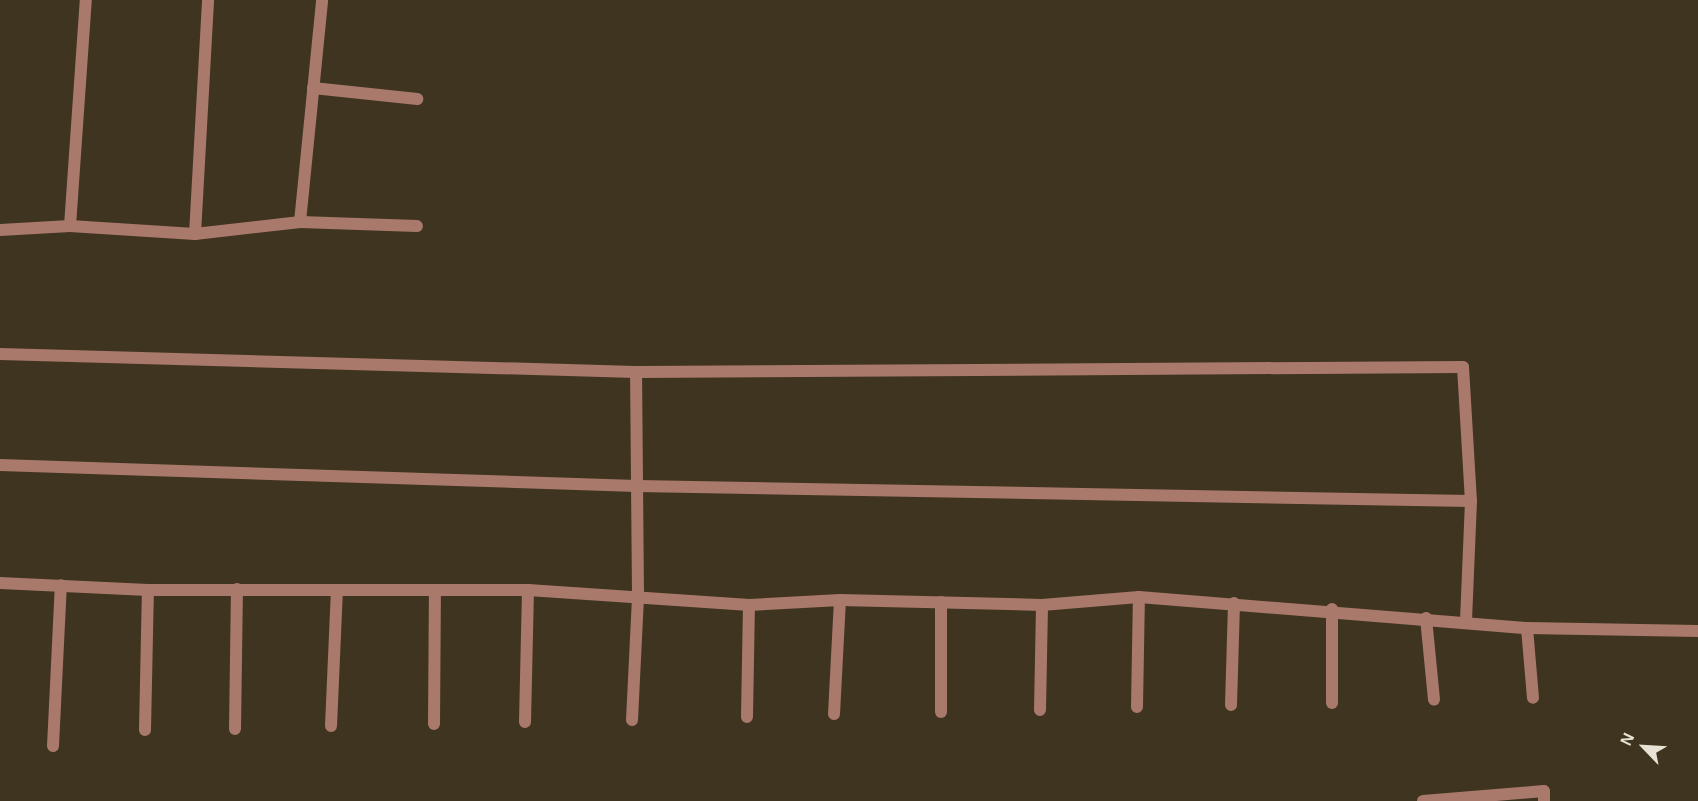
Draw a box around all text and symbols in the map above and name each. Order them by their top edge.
north arrow [1614,717,1674,777]
text: N [1617,730,1637,748]

